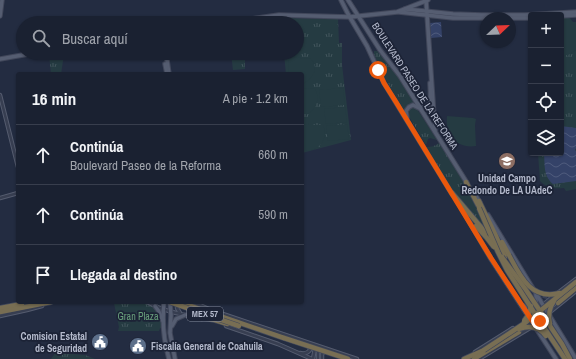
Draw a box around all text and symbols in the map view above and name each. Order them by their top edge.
north arrow [480,12,516,48]
map controls [528,12,564,156]
button: + [528,12,564,48]
search box [16,16,304,60]
street label: BOULEVARD PASEO DE LA REFORMA [369,20,461,152]
icon: search [30,27,52,49]
text: Buscar aquí [62,28,128,49]
button: − [528,48,564,84]
route start [369,61,387,79]
button: locate [528,84,564,120]
text: 16 min [32,87,76,110]
text: A pie · 1.2 km [223,90,288,107]
button: layers [528,120,564,156]
text: Continúa [70,136,123,157]
icon: ahead [32,144,54,166]
text: 660 m [258,146,288,163]
school or university icon: Unidad Campo Redondo De LA UAdeC [497,151,517,171]
text: Boulevard Paseo de la Reforma [70,157,221,174]
place label: Unidad Campo Redondo De LA UAdeC [462,172,552,197]
icon: ahead [32,204,54,226]
text: Continúa [70,204,123,225]
text: 590 m [258,206,288,223]
icon: arrive [32,264,54,286]
text: Llegada al destino [70,264,177,285]
road number: MEX 57 [187,307,223,321]
park label: Gran Plaza [117,310,159,323]
route end [531,312,549,330]
place label: Comision Estatal de Seguridad [20,330,87,355]
public building icon: Comision Estatal de Seguridad [90,332,110,352]
public building icon: Fiscalía General de Coahuila [128,336,148,356]
place label: Fiscalía General de Coahuila [151,340,263,353]

